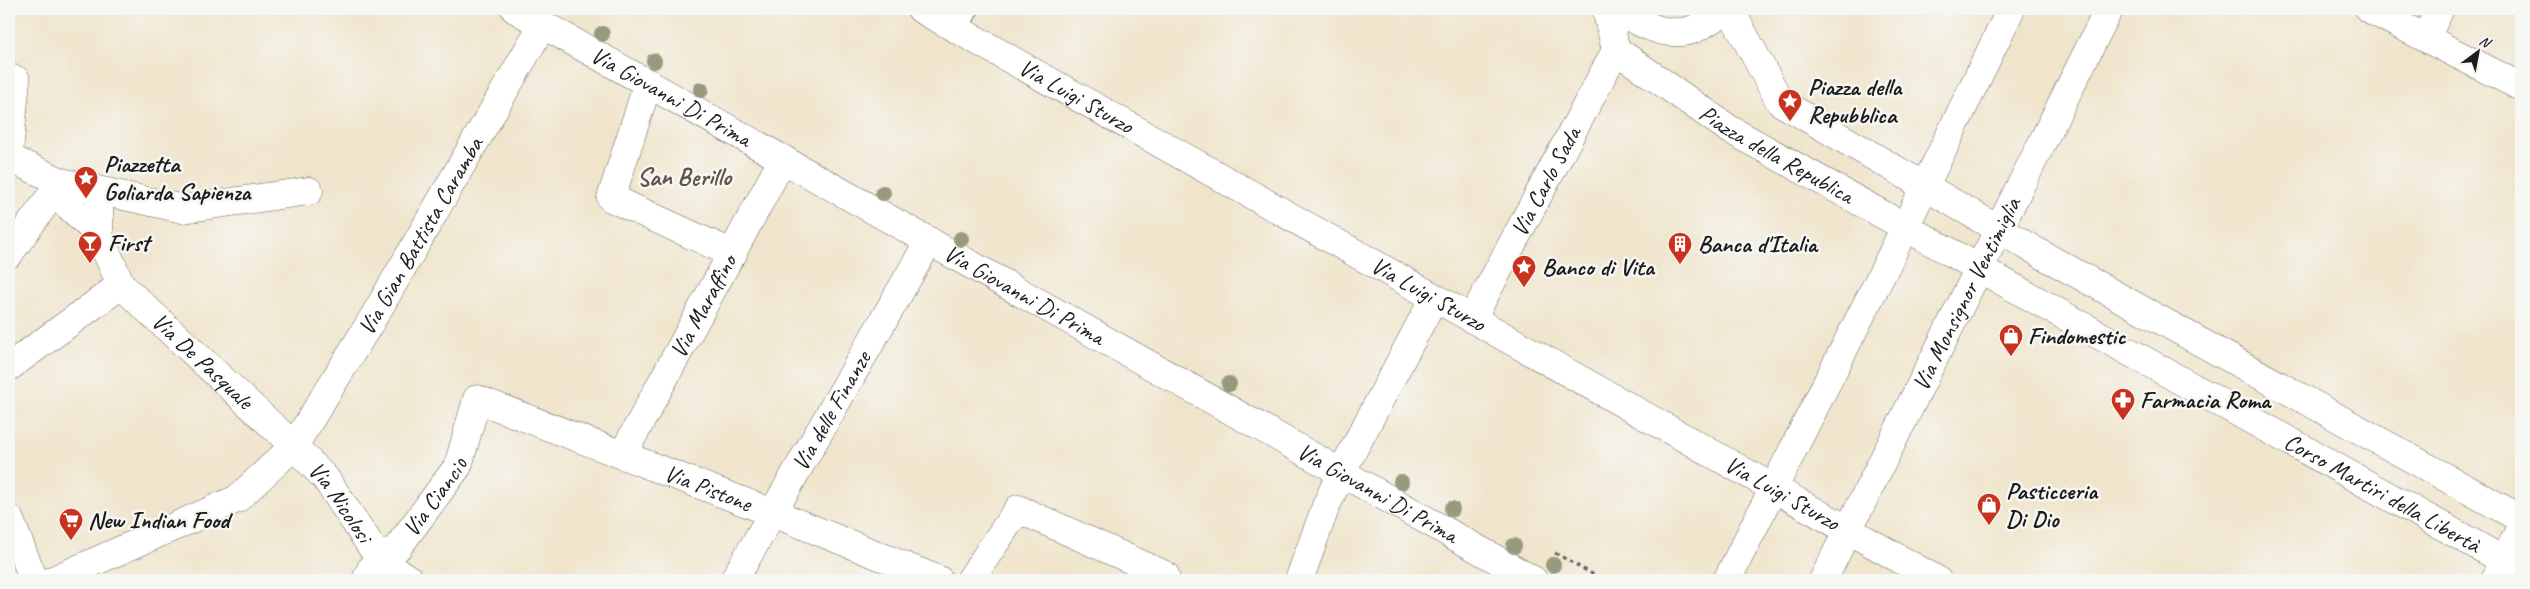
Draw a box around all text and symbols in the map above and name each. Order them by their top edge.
north arrow [2452,28,2502,78]
text: N [2476,32,2495,52]
street label: Via Giovanni Di Prima [586,40,759,155]
street label: Via Luigi Sturzo [1014,52,1140,141]
place label: Piazza della Repubblica [1808,72,1903,130]
place icon: Piazza della Repubblica [1777,88,1803,122]
street label: Piazza della Republica [1694,98,1861,212]
street label: Via Carlo Sada [1504,119,1588,242]
street label: Via Gian Battista Caramba [351,130,490,341]
place label: Piazzetta Goliarda Sapienza [104,149,252,207]
district label: San Berillo [637,161,733,193]
place icon: Piazzetta Goliarda Sapienza [73,165,99,199]
street label: Via Monsignor Ventimiglia [1905,191,2028,396]
place label: First [108,228,153,258]
place label: Banca d'Italia [1698,229,1819,259]
bar icon: First [77,230,103,264]
building icon: Banca d'Italia [1667,231,1693,265]
street label: Via Giovanni Di Prima [939,238,1112,353]
street label: Via Maraffino [663,247,744,363]
street label: Via Luigi Sturzo [1366,250,1492,339]
place label: Banco di Vita [1542,252,1656,282]
place icon: Banco di Vita [1511,254,1537,288]
street label: Via De Pasquale [145,306,261,417]
place label: Findomestic [2028,321,2126,351]
shop icon: Findomestic [1998,323,2024,357]
street label: Via delle Finanze [785,344,878,476]
place label: Farmacia Roma [2140,385,2272,415]
pharmacy icon: Farmacia Roma [2110,387,2136,421]
street label: Corso Martiri della Libertà [2279,426,2487,560]
street label: Via Giovanni Di Prima [1292,436,1465,551]
street label: Via Luigi Sturzo [1720,449,1846,538]
street label: Via Ciancio [396,454,475,542]
street label: Via Nicolosi [302,455,381,551]
street label: Via Pistone [660,458,758,519]
place label: Pasticceria Di Dio [2006,476,2099,534]
shop icon: Pasticceria Di Dio [1976,492,2002,526]
place label: New Indian Food [88,505,233,535]
supermarket icon: New Indian Food [58,507,84,541]

